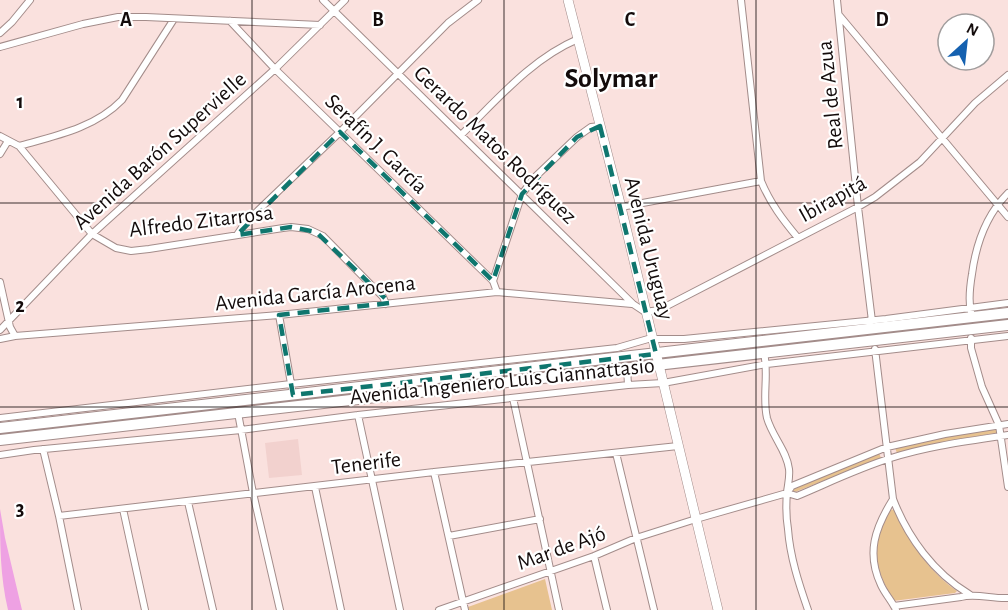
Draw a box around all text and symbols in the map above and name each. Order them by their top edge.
text: A [120,10,132,30]
text: B [372,10,384,30]
text: C [625,10,636,30]
text: D [875,10,889,30]
north arrow [936,12,996,72]
text: N [964,20,981,39]
street label: Real de Azua [813,39,847,150]
street label: Gerardo Matos Rodríguez [410,62,581,228]
district label: Solymar [565,65,658,93]
street label: Avenida Barón Supervielle [69,68,250,234]
street label: Serafín J. García [321,90,432,198]
text: 1 [16,92,24,112]
street label: Ibirapitá [795,171,870,226]
street label: Avenida Uruguay [621,175,678,322]
street label: Alfredo Zitarrosa [128,201,274,241]
street label: Avenida García Arocena [214,272,416,314]
text: 2 [15,296,25,316]
street label: Avenida Ingeniero Luis Giannattasio [349,354,656,408]
street label: Tenerife [330,448,402,478]
text: 3 [16,499,24,519]
street label: Mar de Ajó [514,522,608,574]

